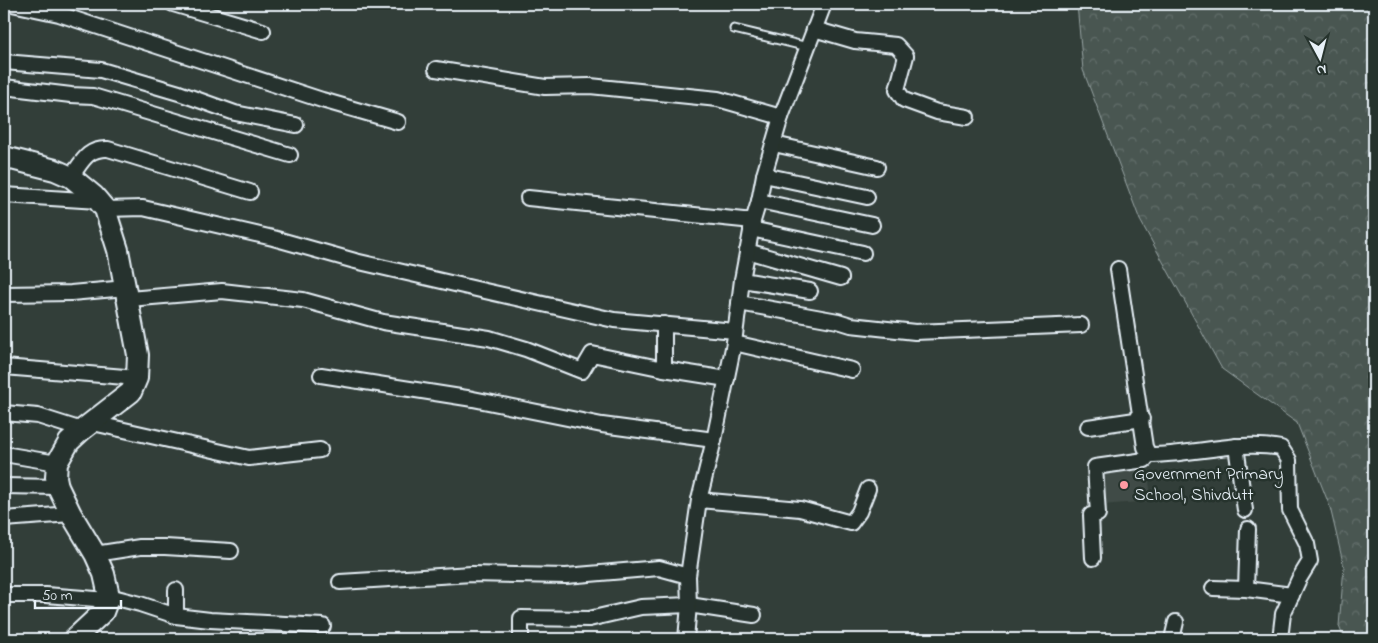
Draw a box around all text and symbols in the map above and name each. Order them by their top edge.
north arrow [1296,32,1346,82]
text: N [1315,58,1327,80]
place label: Government Primary School, Shivdutt [1134,462,1284,509]
marker: Government Primary School, Shivdutt [1118,479,1130,491]
scale bar [35,578,121,610]
text: 50 m [42,585,73,607]

